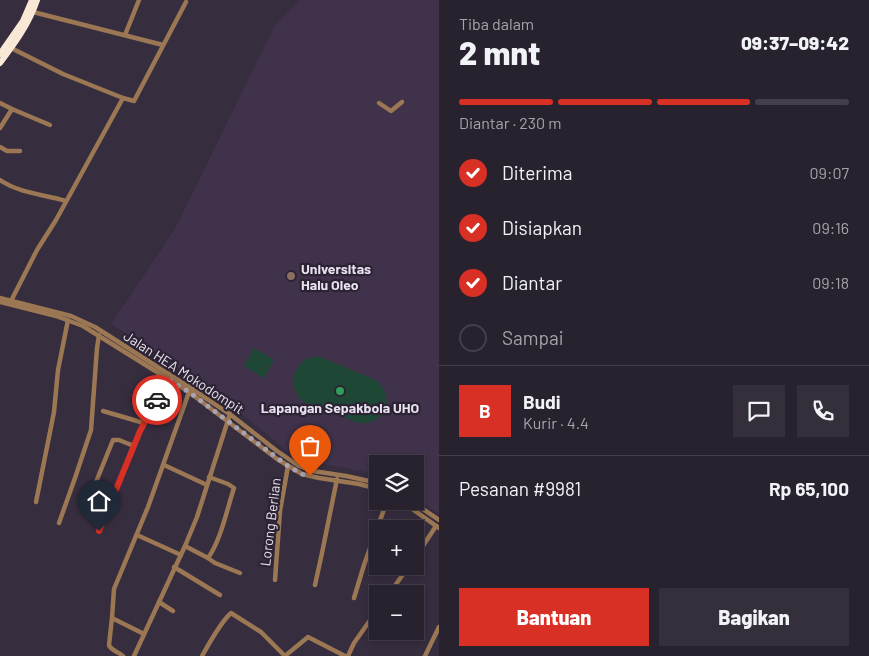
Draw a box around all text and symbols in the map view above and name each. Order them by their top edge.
text: Tiba dalam [459,14,534,33]
text: 09:37–09:42 [741,31,849,54]
text: 2 mnt [459,33,540,71]
text: Diantar · 230 m [459,113,562,132]
icon: check [459,159,487,187]
text: Diterima [502,161,573,184]
text: 09:07 [810,163,849,182]
icon: check [459,214,487,242]
text: Disiapkan [502,216,582,239]
text: 09:16 [812,218,849,237]
place label: Universitas Halu Oleo [301,260,371,293]
icon: check [459,269,487,297]
marker: Universitas Halu Oleo [285,270,297,282]
text: Diantar [502,271,562,294]
text: 09:18 [812,273,849,292]
text: Sampai [502,326,564,349]
street label: Jalan HEA Mokodompit [121,327,247,417]
courier [132,375,182,425]
marker: Lapangan Sepakbola UHO [334,385,346,397]
button: chat [733,385,785,437]
button: phone [797,385,849,437]
icon: car [143,386,171,414]
text: Budi [523,390,561,413]
place label: Lapangan Sepakbola UHO [261,399,419,416]
text: B [479,399,491,422]
text: Kurir · 4.4 [523,413,589,432]
pin [289,425,331,476]
icon: bag [296,432,324,460]
map controls [369,455,424,640]
button: layers [369,455,424,510]
street label: Lorong Berlian [256,477,284,567]
text: Pesanan #9981 [459,477,581,500]
text: Rp 65,100 [769,477,849,500]
pin [78,480,120,531]
icon: home [85,487,113,515]
button: + [369,520,424,575]
button: − [369,585,424,640]
button: Bantuan [459,588,649,646]
button: Bagikan [659,588,849,646]

